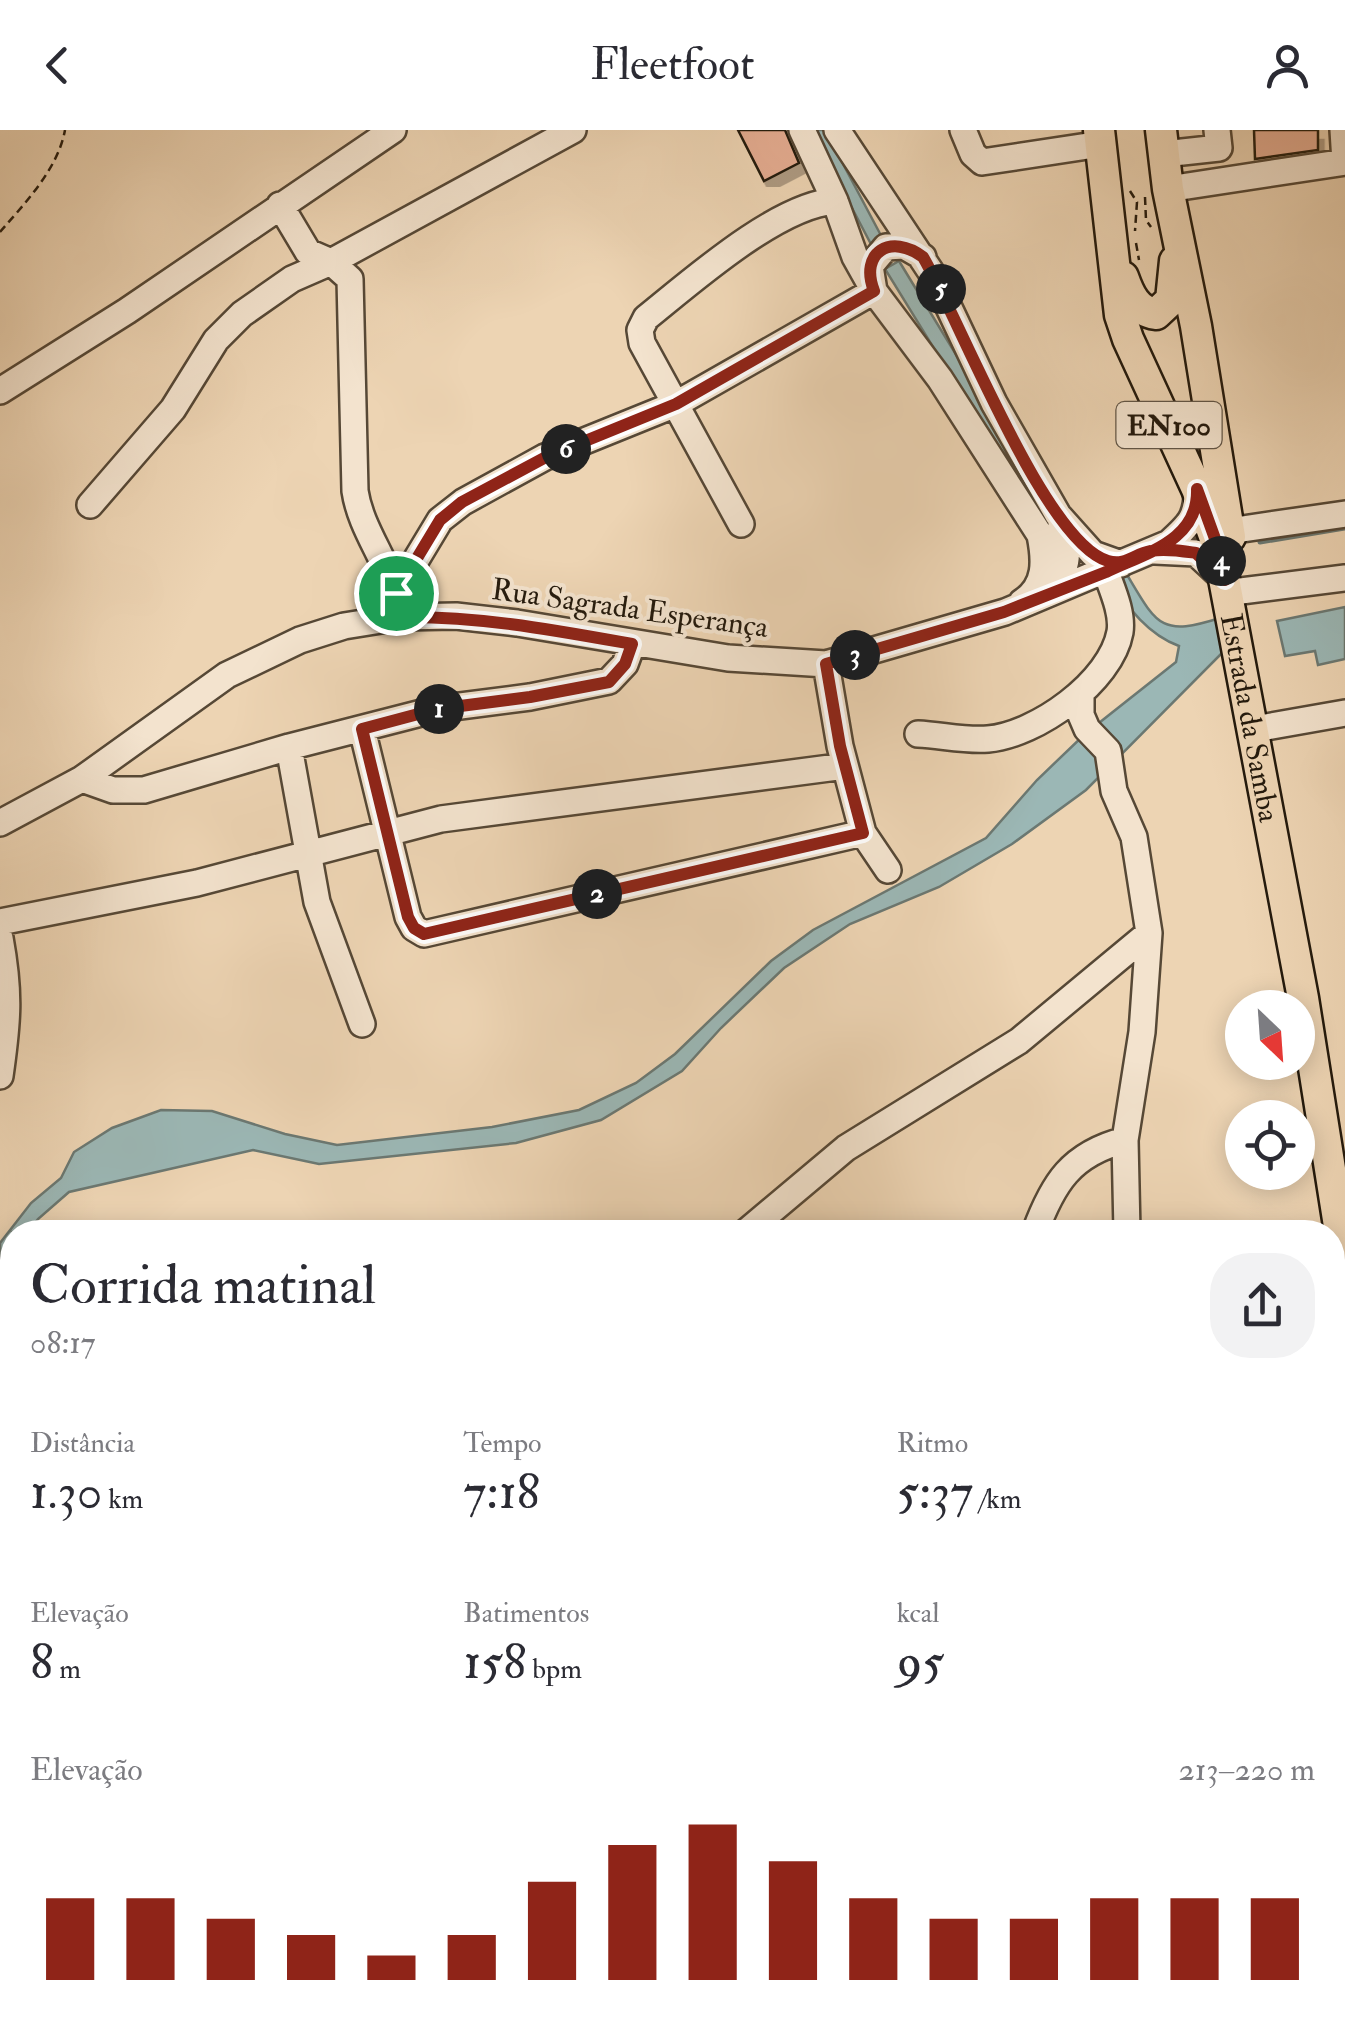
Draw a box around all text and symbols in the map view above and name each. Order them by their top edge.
text: Fleetfoot [590,37,755,93]
icon: back [30,38,85,93]
icon: person [1260,38,1315,93]
pin: 5 [916,264,966,314]
text: 5 [935,271,947,306]
road number: EN100 [1116,402,1222,448]
pin: 6 [541,424,591,474]
text: 6 [559,431,573,466]
pin: 4 [1196,536,1246,586]
text: 4 [1213,543,1229,578]
pin [354,551,439,636]
icon: arrive [369,566,424,621]
street label: Rua Sagrada Esperança [489,571,771,646]
street label: Estrada da Samba [1212,611,1288,826]
pin: 3 [830,630,880,680]
text: 3 [850,637,860,672]
pin: 1 [414,684,464,734]
text: 1 [434,691,444,726]
pin: 2 [572,869,622,919]
text: 2 [590,876,604,911]
north arrow [1225,990,1315,1080]
map controls [1225,990,1315,1190]
button: locate [1225,1100,1315,1190]
text: Corrida matinal [30,1251,376,1320]
button: share [1210,1253,1315,1358]
text: 08:17 [30,1323,95,1363]
text: Distância [30,1426,135,1461]
text: Tempo [463,1426,542,1461]
text: Ritmo [897,1426,968,1461]
text: 1.30 [30,1461,102,1524]
text: 7:18 [463,1461,540,1524]
text: 5:37 [897,1461,973,1524]
text: km [102,1482,143,1517]
text: /km [973,1482,1021,1517]
text: Elevação [30,1596,129,1631]
text: Batimentos [463,1596,589,1631]
text: kcal [897,1596,940,1631]
text: 8 [30,1631,53,1694]
text: 158 [463,1631,526,1694]
text: 95 [897,1631,944,1694]
text: m [53,1652,81,1687]
text: bpm [526,1652,582,1687]
text: Elevação [30,1750,143,1790]
text: 213–220 m [1178,1750,1315,1790]

